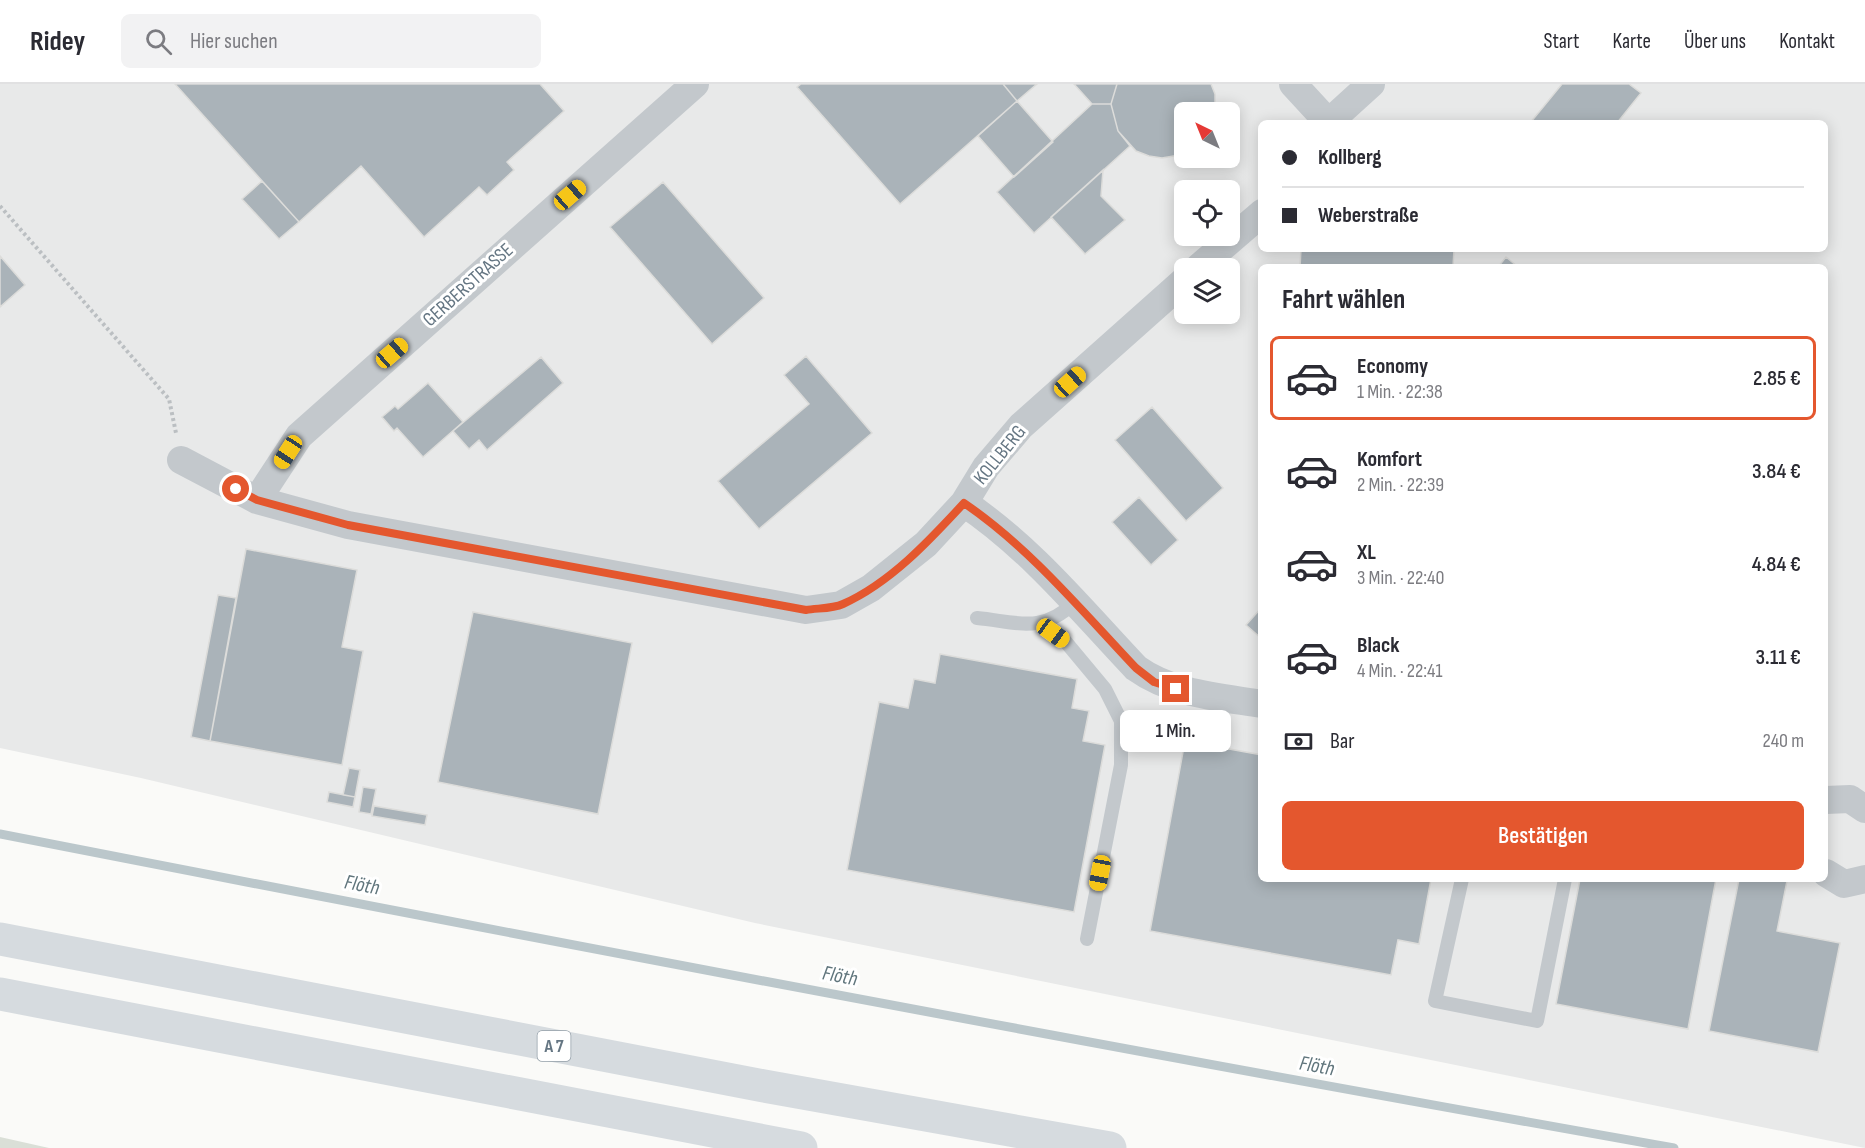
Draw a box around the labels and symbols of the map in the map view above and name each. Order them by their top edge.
north arrow [1174,102,1240,168]
car [551,176,589,214]
street label: GERBERSTRASSE [418,238,518,332]
car [373,334,411,372]
car [1051,363,1089,401]
street label: KOLLBERG [969,420,1031,490]
car [271,432,305,472]
route start [222,475,249,502]
car [1033,615,1073,651]
route end [1162,675,1189,702]
callout: 1 Min. [1120,710,1232,752]
car [1088,854,1112,892]
water label: Flöth [342,869,382,901]
water label: Flöth [820,960,860,992]
road number: A 7 [538,1031,570,1061]
water label: Flöth [1297,1051,1337,1081]

